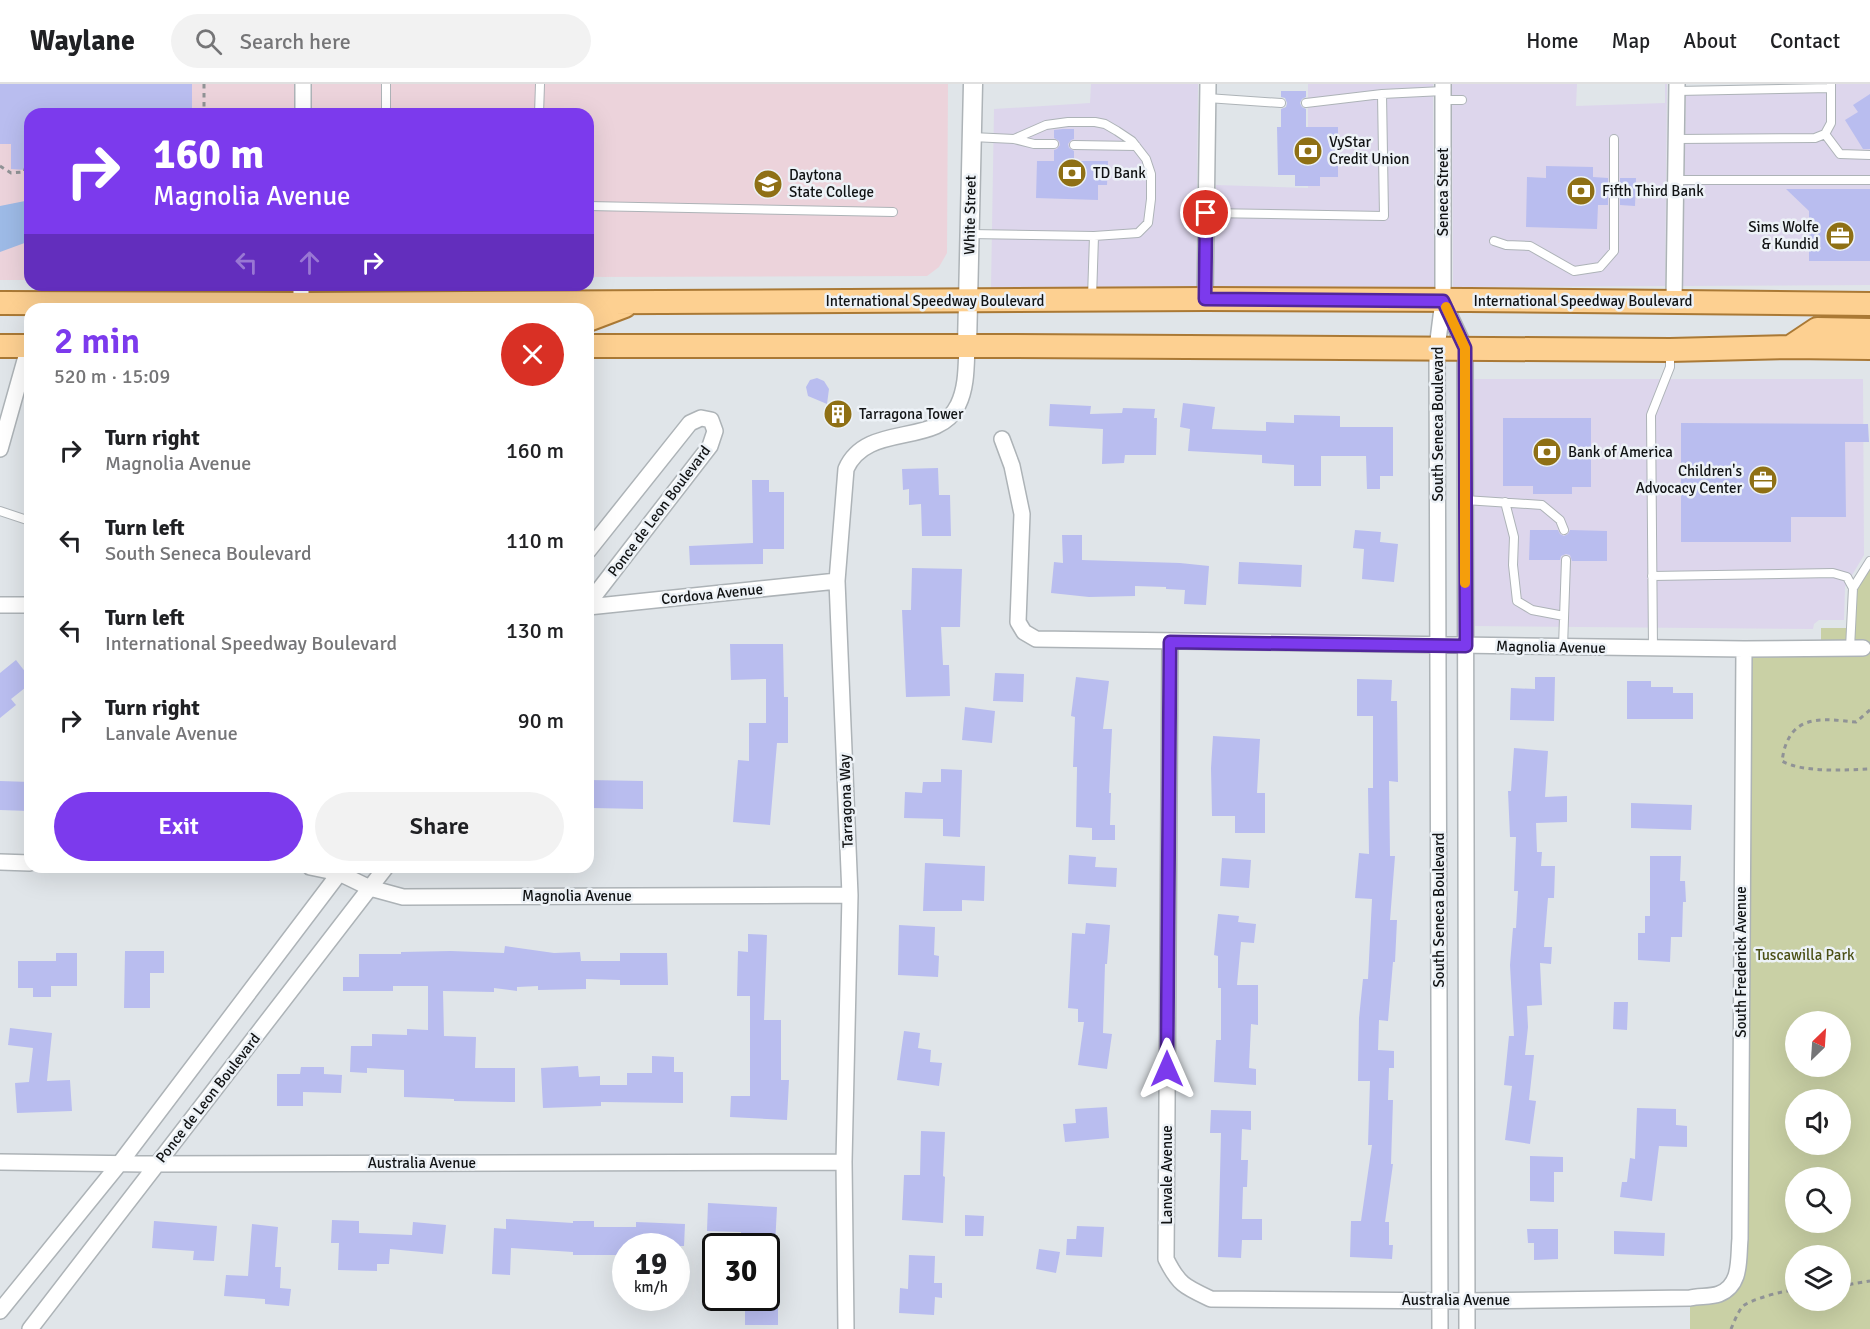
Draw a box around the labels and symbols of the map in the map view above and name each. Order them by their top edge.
place label: VyStar Credit Union [1329,133,1410,168]
bank icon: VyStar Credit Union [1292,135,1324,167]
street label: Seneca Street [1434,148,1452,236]
bank icon: TD Bank [1056,157,1088,189]
place label: TD Bank [1093,164,1146,182]
place label: Daytona State College [789,166,874,201]
school or university icon: Daytona State College [752,168,784,200]
street label: White Street [960,175,980,255]
bank icon: Fifth Third Bank [1565,175,1597,207]
place label: Fifth Third Bank [1602,182,1704,200]
pin [1180,187,1231,238]
place label: Sims Wolfe & Kundid [1748,218,1819,253]
office icon: Sims Wolfe & Kundid [1824,220,1856,252]
street label: International Speedway Boulevard [825,292,1045,310]
street label: International Speedway Boulevard [1473,292,1693,310]
street label: South Seneca Boulevard [1429,346,1447,501]
building icon: Tarragona Tower [822,398,854,430]
place label: Tarragona Tower [859,405,964,423]
bank icon: Bank of America [1531,436,1563,468]
street label: Ponce de Leon Boulevard [604,442,714,580]
place label: Bank of America [1568,443,1673,461]
place label: Children's Advocacy Center [1636,462,1742,497]
office icon: Children's Advocacy Center [1747,464,1779,496]
street label: Cordova Avenue [660,580,764,608]
street label: Magnolia Avenue [1496,637,1606,657]
street label: Tarragona Way [835,754,857,848]
street label: South Seneca Boulevard [1430,832,1448,987]
street label: South Frederick Avenue [1732,886,1750,1038]
street label: Magnolia Avenue [522,887,632,905]
park label: Tuscawilla Park [1756,946,1855,964]
north arrow [1785,1011,1851,1077]
street label: Ponce de Leon Boulevard [152,1030,264,1166]
position arrow [1135,1037,1199,1101]
street label: Lanvale Avenue [1158,1125,1176,1225]
street label: Australia Avenue [368,1154,476,1172]
speed limit sign: 30 [702,1233,780,1311]
street label: Australia Avenue [1402,1291,1510,1309]

